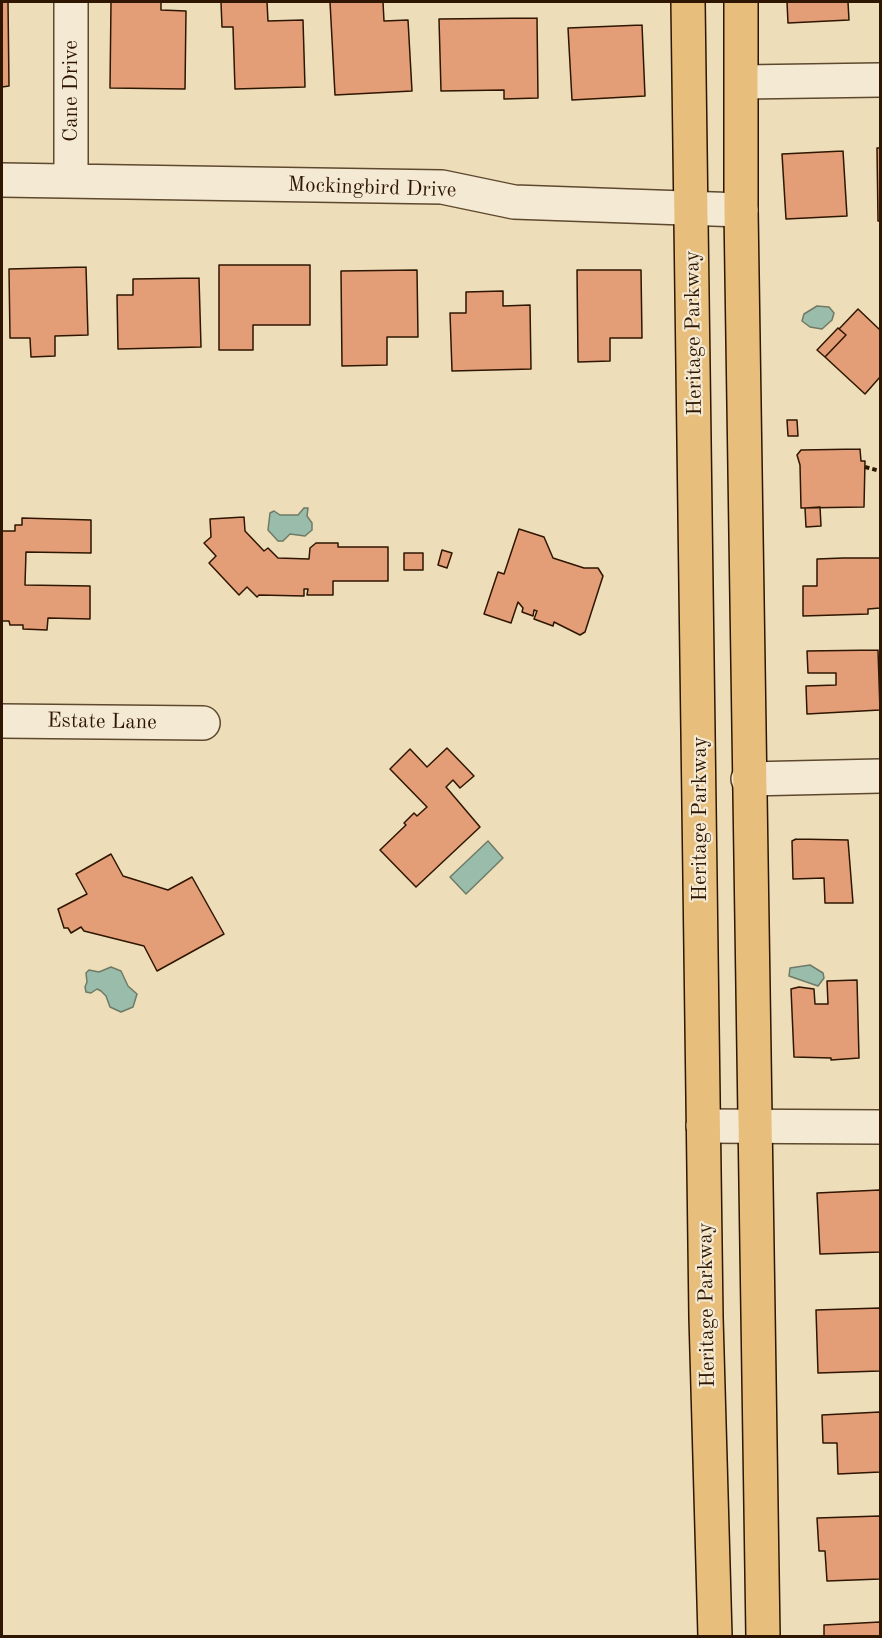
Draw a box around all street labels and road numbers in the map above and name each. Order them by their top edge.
street label: Cane Drive [58,40,84,142]
street label: Mockingbird Drive [287,172,457,204]
street label: Heritage Parkway [680,250,708,416]
street label: Estate Lane [47,708,157,736]
street label: Heritage Parkway [687,736,713,902]
street label: Heritage Parkway [693,1222,721,1388]

